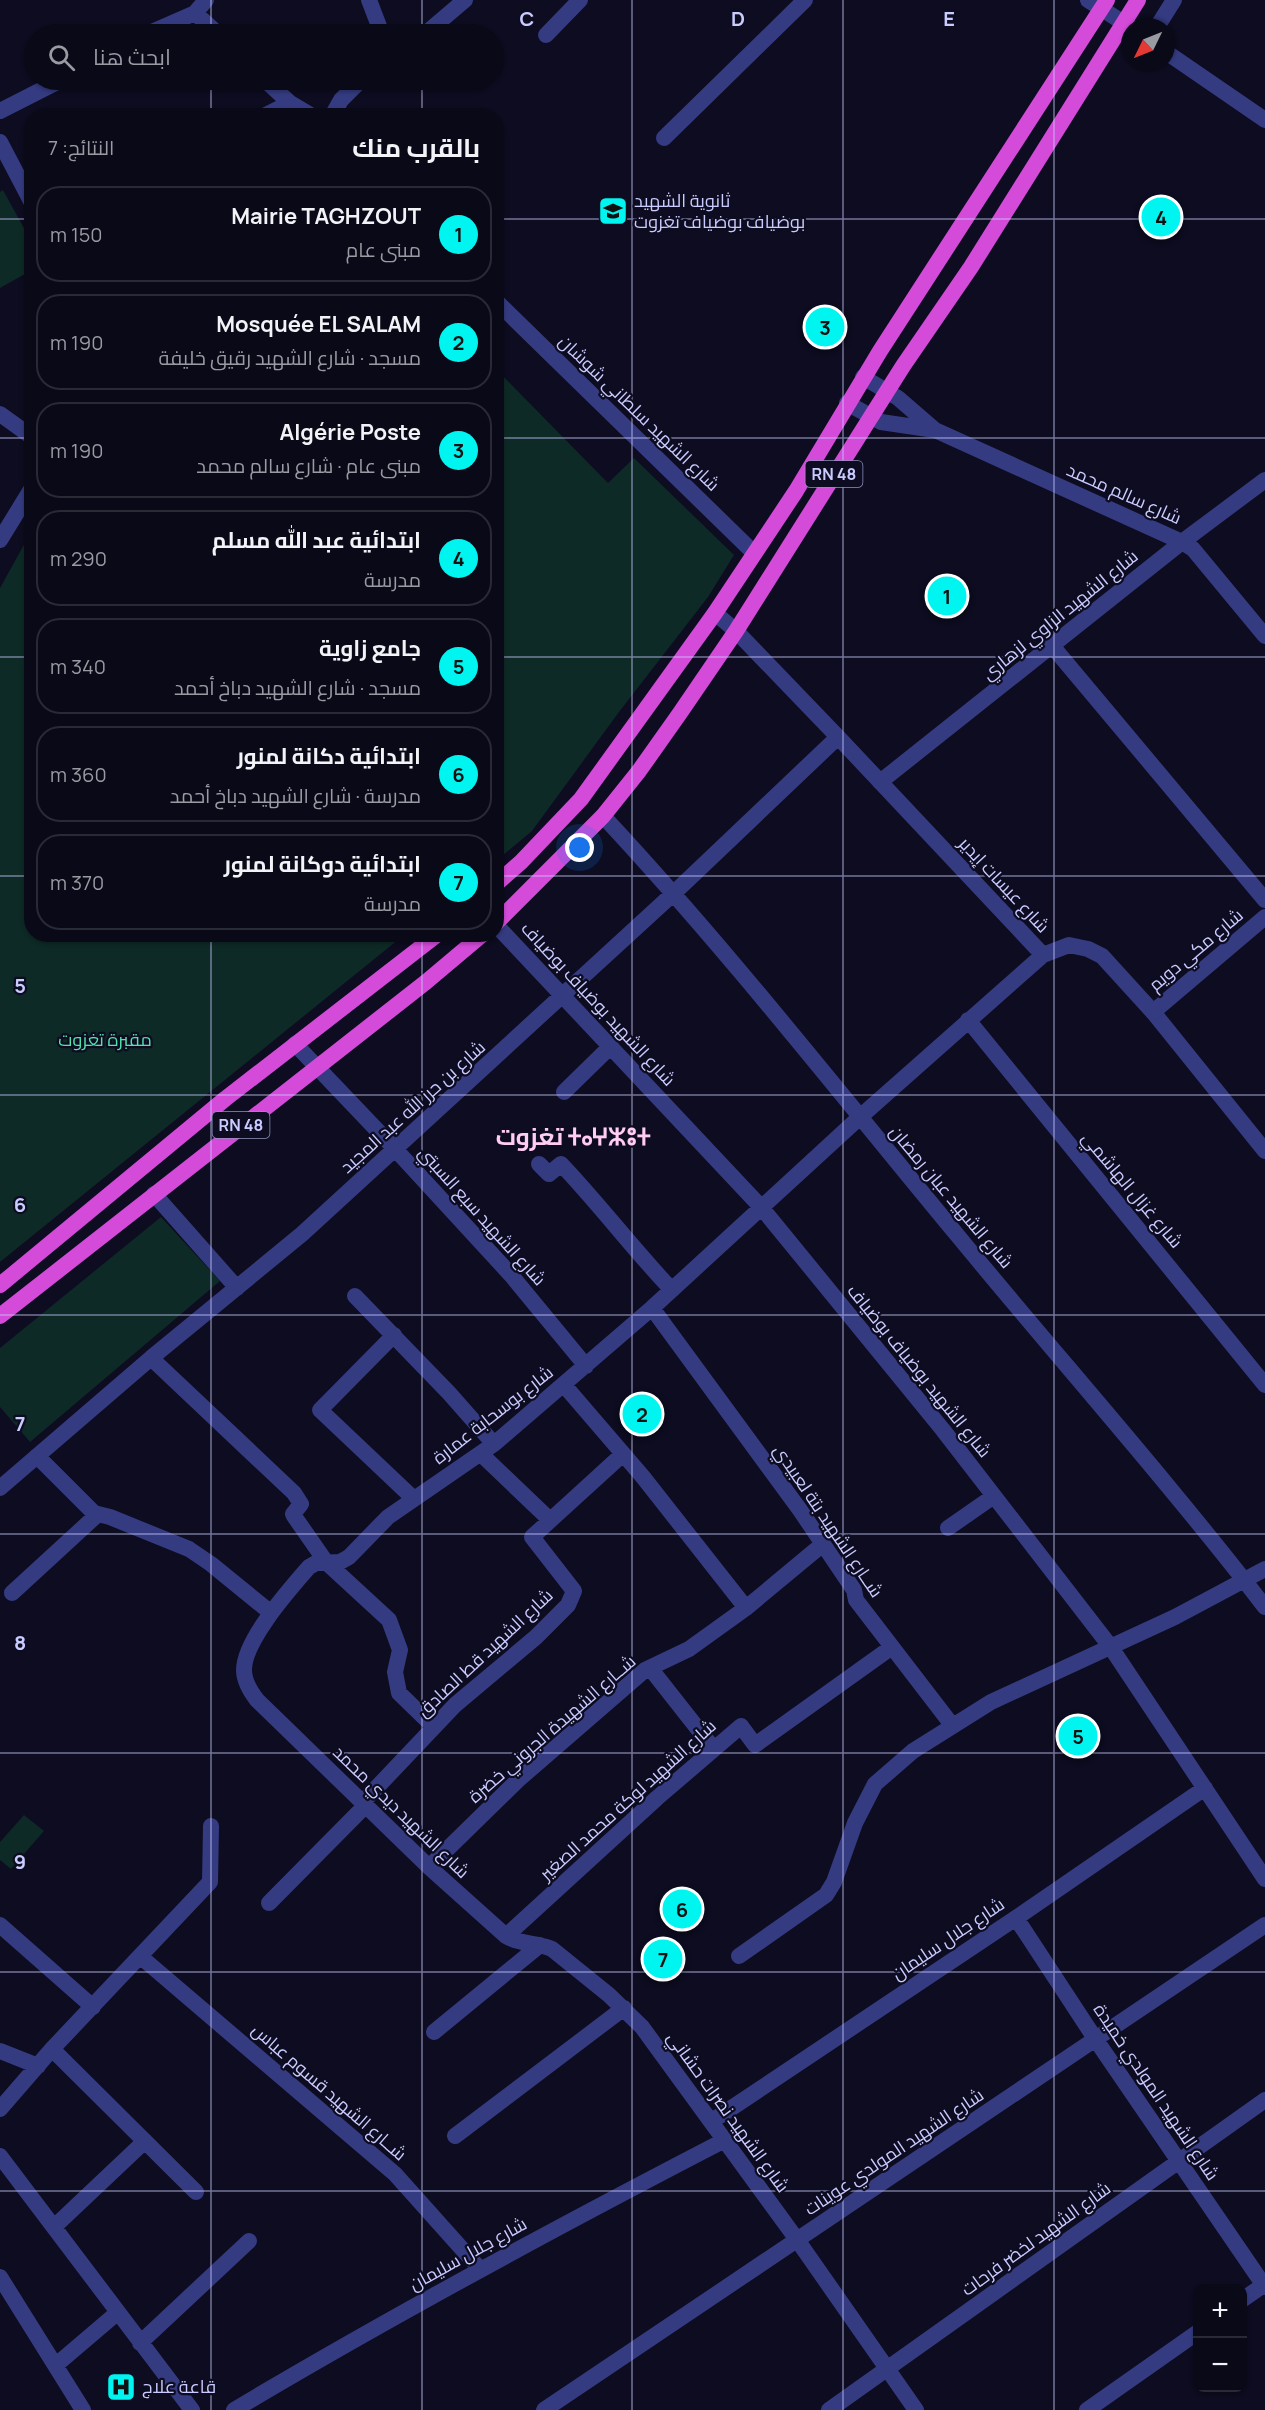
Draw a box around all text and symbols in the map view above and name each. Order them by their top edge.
text: C [520,5,534,32]
text: D [731,5,745,32]
text: E [943,5,955,32]
north arrow [1121,18,1175,72]
search box [24,24,504,90]
icon: search [45,41,78,74]
text: ابحث هنا [93,42,171,72]
text: بالقرب منك [352,129,480,165]
text: النتائج: 7 [48,134,114,161]
place label: ثانوية الشهيد بوضياف بوضياف تغزوت [634,188,805,233]
pin: 4 [1142,194,1180,240]
school or university icon: ثانوية الشهيد بوضياف بوضياف تغزوت [597,195,629,227]
text: Mairie TAGHZOUT [231,201,421,231]
text: 150 m [50,221,103,248]
text: 1 [454,221,463,248]
text: مبنى عام [346,236,421,263]
pin: 3 [806,304,844,350]
text: Mosquée EL SALAM [216,309,421,339]
text: 190 m [50,329,103,356]
text: 2 [453,329,464,356]
street label: شارع الشهيد سلطاني شوشان [552,329,725,498]
text: مسجد · شارع الشهيد رقيق خليفة [158,344,421,371]
text: Algérie Poste [279,417,421,447]
text: 190 m [50,437,103,464]
text: 3 [453,437,464,464]
text: مبنى عام · شارع سالم محمد [196,452,421,479]
street label: شارع سالم محمد [1063,457,1186,530]
road number: RN 48 [806,461,862,487]
text: ابتدائية عبد الله مسلم [212,525,421,555]
street label: شارع الشهيد الزاوي لزهاري [976,544,1144,687]
text: 290 m [50,545,107,572]
text: 4 [452,545,465,572]
text: مدرسة [364,566,421,593]
pin: 1 [928,574,966,618]
text: جامع زاوية [319,633,421,663]
text: 340 m [50,653,106,680]
text: 5 [453,653,464,680]
text: مسجد · شارع الشهيد دباخ أحمد [174,674,421,701]
text: ابتدائية دكانة لمنور [237,741,421,771]
text: 360 m [50,761,107,788]
text: 6 [452,761,465,788]
text: مدرسة · شارع الشهيد دباخ أحمد [170,782,421,809]
street label: شارع عيسات إيدير [953,831,1055,938]
your location [565,833,594,862]
text: ابتدائية دوكانة لمنور [224,849,421,879]
text: 370 m [50,869,104,896]
text: 7 [453,869,464,896]
text: مدرسة [364,890,421,917]
street label: شارع مكي دويم [1143,903,1250,998]
street label: شارع الشهيد بوضياف بوضياف [516,916,681,1091]
text: 5 [14,972,26,999]
park label: مقبرة تغزوت [58,1027,152,1051]
street label: شارع بن حرز الله عبد المجيد [335,1035,491,1179]
road number: RN 48 [212,1112,270,1138]
district label: تغزوت ⵜⴰⵖⵣⵓⵜ [496,1119,651,1152]
street label: شارع الشهيد عبان رمضان [884,1120,1019,1274]
street label: شارع غزال الهاشمي [1075,1126,1189,1254]
street label: شارع الشهيد سبع السبتي [411,1140,552,1292]
text: 6 [14,1191,26,1218]
street label: شارع الشهيد بوضياف بوضياف [842,1279,997,1463]
street label: شارع بوسحابة عمارة [427,1360,558,1470]
pin: 2 [622,1392,662,1436]
text: 7 [15,1410,25,1437]
street label: شــارع الشهيد بتة لعبيدي [766,1439,889,1603]
street label: شارع الشهيد قط الصادق [411,1583,558,1722]
text: 8 [14,1629,26,1656]
street label: شــارع الشهيدة الجروني خضرة [463,1649,642,1810]
street label: شارع الشهيد لوكة محمد الصغير [533,1713,721,1886]
pin: 5 [1058,1714,1098,1758]
street label: شارع الشهيد ديدي محمد [326,1740,475,1885]
text: 9 [14,1848,26,1875]
pin: 6 [662,1886,702,1932]
street label: شارع جلال سليمان [886,1892,1009,1986]
pin: 7 [644,1936,682,1982]
street label: شارع الشهيد المولدي خميدة [1086,1998,1225,2186]
street label: شــارع الشهيد قسوم عباس [246,2017,412,2166]
street label: شارع الشهيد نصرات حشاني [660,2026,795,2198]
street label: شارع الشهيد المولدي عوينات [799,2082,989,2223]
street label: شارع الشهيد لخضر فرحات [956,2176,1116,2301]
street label: شارع جلال سليمان [404,2211,531,2296]
map controls [1193,2284,1247,2392]
button: + [1193,2284,1247,2338]
button: − [1193,2338,1247,2392]
hospital icon: قاعة علاج [105,2371,137,2403]
place label: قاعة علاج [142,2374,216,2399]

